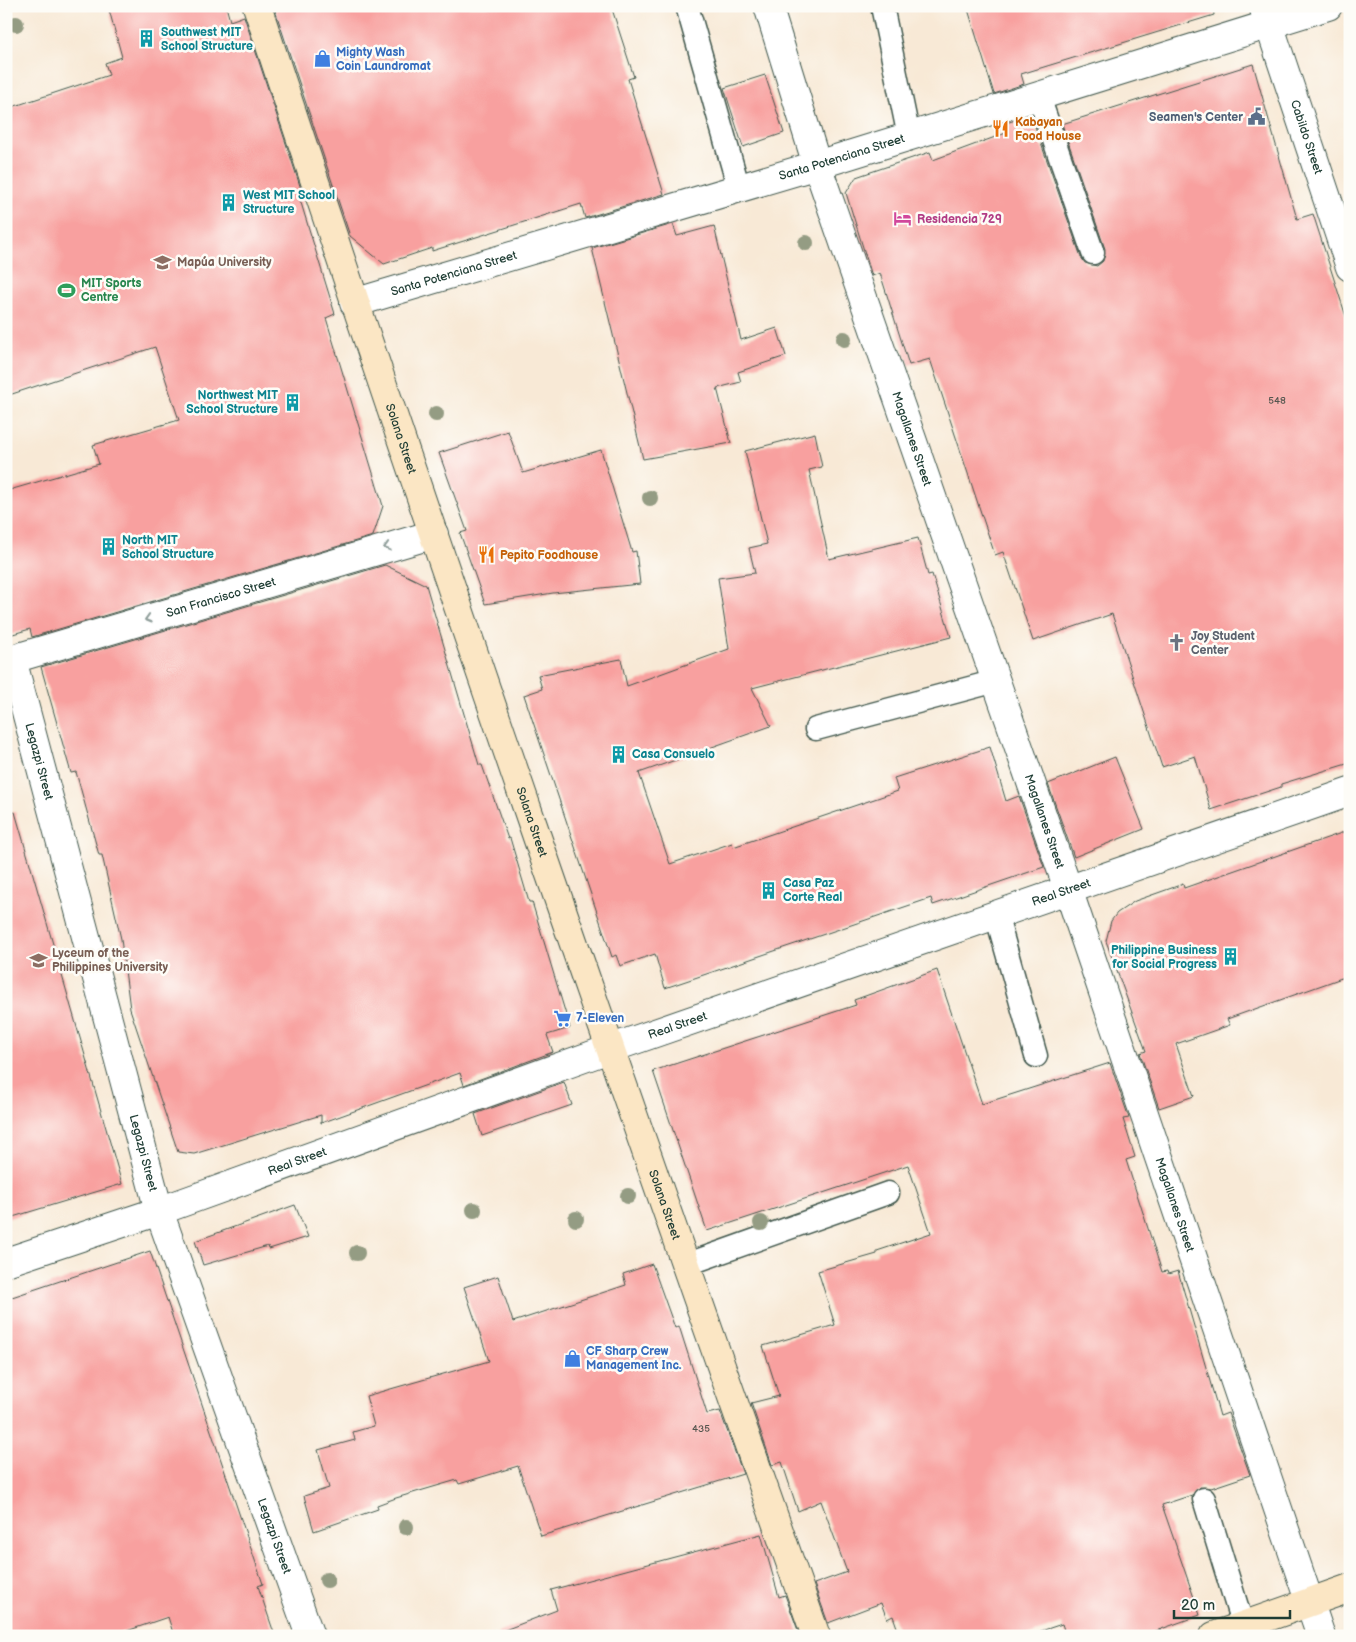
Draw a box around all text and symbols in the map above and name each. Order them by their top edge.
place label: Southwest MIT School Structure [161,25,253,54]
building icon: Southwest MIT School Structure [137,29,157,49]
place label: Mighty Wash Coin Laundromat [336,45,431,74]
shop icon: Mighty Wash Coin Laundromat [312,49,332,69]
street label: Cabildo Street [1287,98,1326,176]
public building icon: Seamen's Center [1247,107,1267,127]
place label: Seamen's Center [1149,110,1243,125]
place label: Kabayan Food House [1015,115,1081,144]
restaurant icon: Kabayan Food House [991,119,1011,139]
street label: Santa Potenciana Street [777,131,907,184]
place label: West MIT School Structure [243,188,335,217]
building icon: West MIT School Structure [219,192,239,212]
hotel icon: Residencia 729 [893,209,913,229]
place label: Residencia 729 [917,212,1002,227]
street label: Santa Potenciana Street [389,248,519,300]
school or university icon: Mapúa University [153,252,173,272]
place label: Mapúa University [177,255,272,270]
place label: MIT Sports Centre [81,276,142,305]
sports icon: MIT Sports Centre [57,280,77,300]
place label: Northwest MIT School Structure [186,388,278,417]
street label: Magallanes Street [888,390,935,488]
building icon: Northwest MIT School Structure [282,392,302,412]
house number: 548 [1268,395,1286,407]
street label: Solana Street [382,402,419,476]
place label: North MIT School Structure [122,533,214,562]
building icon: North MIT School Structure [98,537,118,557]
one-way arrow [384,542,392,552]
restaurant icon: Pepito Foodhouse [476,545,496,565]
place label: Pepito Foodhouse [500,548,598,563]
street label: San Francisco Street [164,574,278,621]
one-way arrow [144,613,152,623]
place label: Joy Student Center [1191,629,1255,658]
church icon: Joy Student Center [1167,633,1187,653]
street label: Legazpi Street [21,721,56,802]
building icon: Casa Consuelo [608,744,628,764]
place label: Casa Consuelo [632,747,715,762]
street label: Magallanes Street [1021,772,1067,871]
street label: Solana Street [512,785,550,859]
street label: Real Street [1030,875,1093,910]
place label: Casa Paz Corte Real [783,876,842,905]
building icon: Casa Paz Corte Real [759,880,779,900]
place label: Philippine Business for Social Progress [1111,943,1217,972]
place label: Lyceum of the Philippines University [52,946,169,975]
building icon: Philippine Business for Social Progress [1221,947,1241,967]
school or university icon: Lyceum of the Philippines University [28,950,48,970]
supermarket icon: 7-Eleven [552,1008,572,1028]
street label: Real Street [646,1009,709,1043]
place label: 7-Eleven [576,1011,625,1026]
street label: Legazpi Street [126,1113,161,1193]
street label: Real Street [266,1144,329,1179]
street label: Magallanes Street [1152,1156,1198,1254]
street label: Solana Street [645,1168,683,1242]
place label: CF Sharp Crew Management Inc. [586,1344,682,1373]
shop icon: CF Sharp Crew Management Inc. [562,1348,582,1368]
house number: 435 [692,1423,710,1435]
street label: Legazpi Street [254,1496,294,1576]
scale bar [1174,1587,1290,1619]
text: 20 m [1181,1596,1215,1615]

